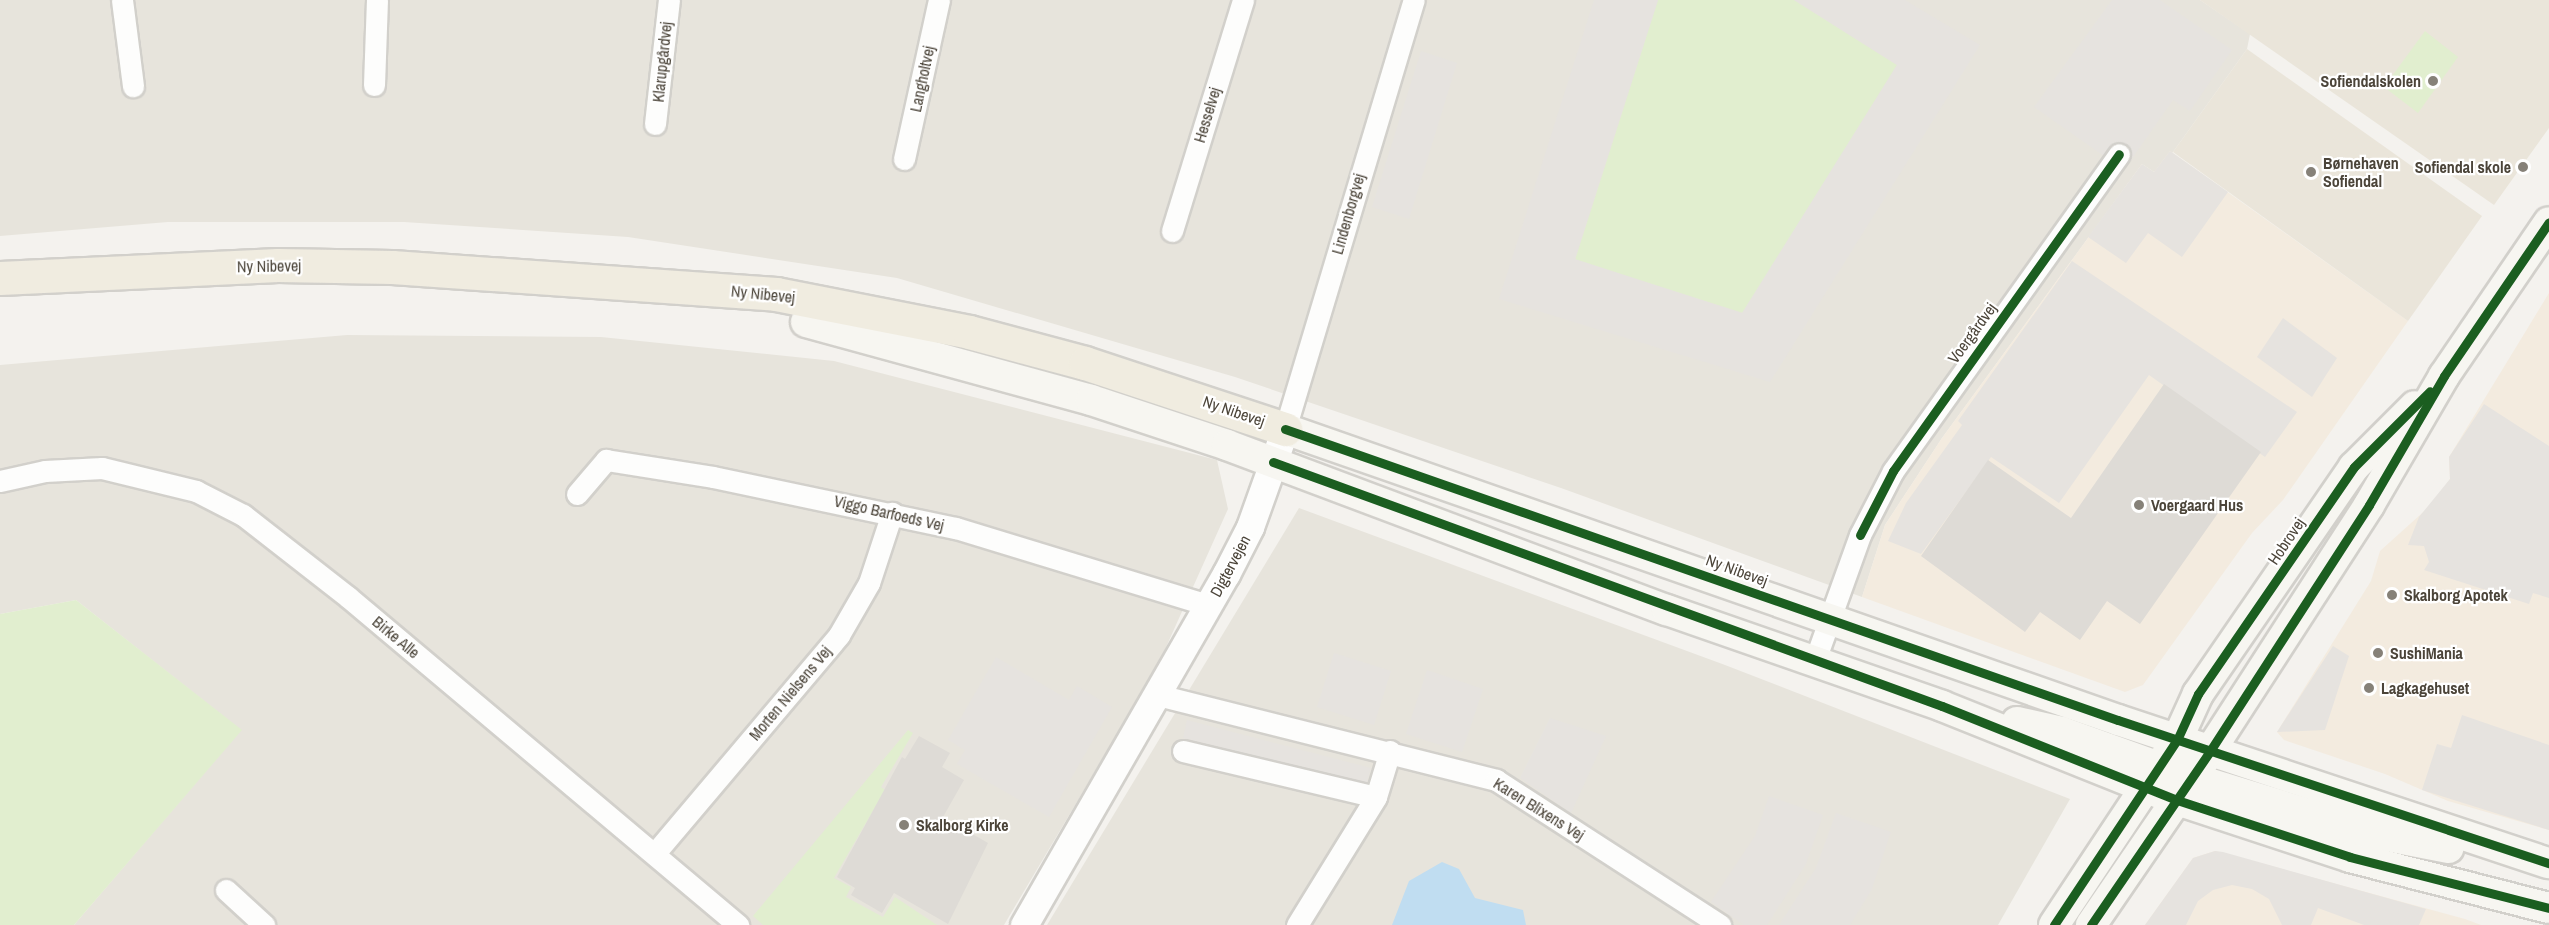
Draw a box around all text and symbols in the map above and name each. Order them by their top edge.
street label: Klarupgårdvej [648,21,676,103]
street label: Langholtvej [906,44,938,114]
place label: Sofiendalskolen [2320,71,2421,91]
marker: Sofiendalskolen [2426,74,2440,88]
street label: Hesselvej [1190,85,1224,145]
place label: Børnehaven Sofiendal [2323,153,2399,191]
place label: Sofiendal skole [2415,157,2511,177]
marker: Sofiendal skole [2516,160,2530,174]
marker: Børnehaven Sofiendal [2304,165,2318,179]
street label: Lindenborgvej [1327,171,1369,257]
street label: Ny Nibevej [237,256,301,276]
street label: Ny Nibevej [730,281,796,307]
street label: Voergårdvej [1944,299,2000,367]
street label: Ny Nibevej [1201,391,1267,431]
street label: Viggo Barfoeds Vej [832,491,946,535]
place label: Voergaard Hus [2151,495,2243,515]
marker: Voergaard Hus [2132,498,2146,512]
street label: Hobrovej [2263,514,2309,568]
street label: Digtervejen [1206,532,1254,600]
street label: Ny Nibevej [1704,550,1770,590]
place label: Skalborg Apotek [2404,585,2508,605]
marker: Skalborg Apotek [2385,588,2399,602]
street label: Birke Alle [368,612,424,662]
street label: Morten Nielsens Vej [745,642,835,744]
place label: SushiMania [2390,643,2463,663]
marker: SushiMania [2371,646,2385,660]
place label: Lagkagehuset [2381,678,2469,698]
marker: Lagkagehuset [2362,681,2376,695]
street label: Karen Blixens Vej [1490,773,1588,845]
place label: Skalborg Kirke [916,815,1009,835]
marker: Skalborg Kirke [897,818,911,832]

